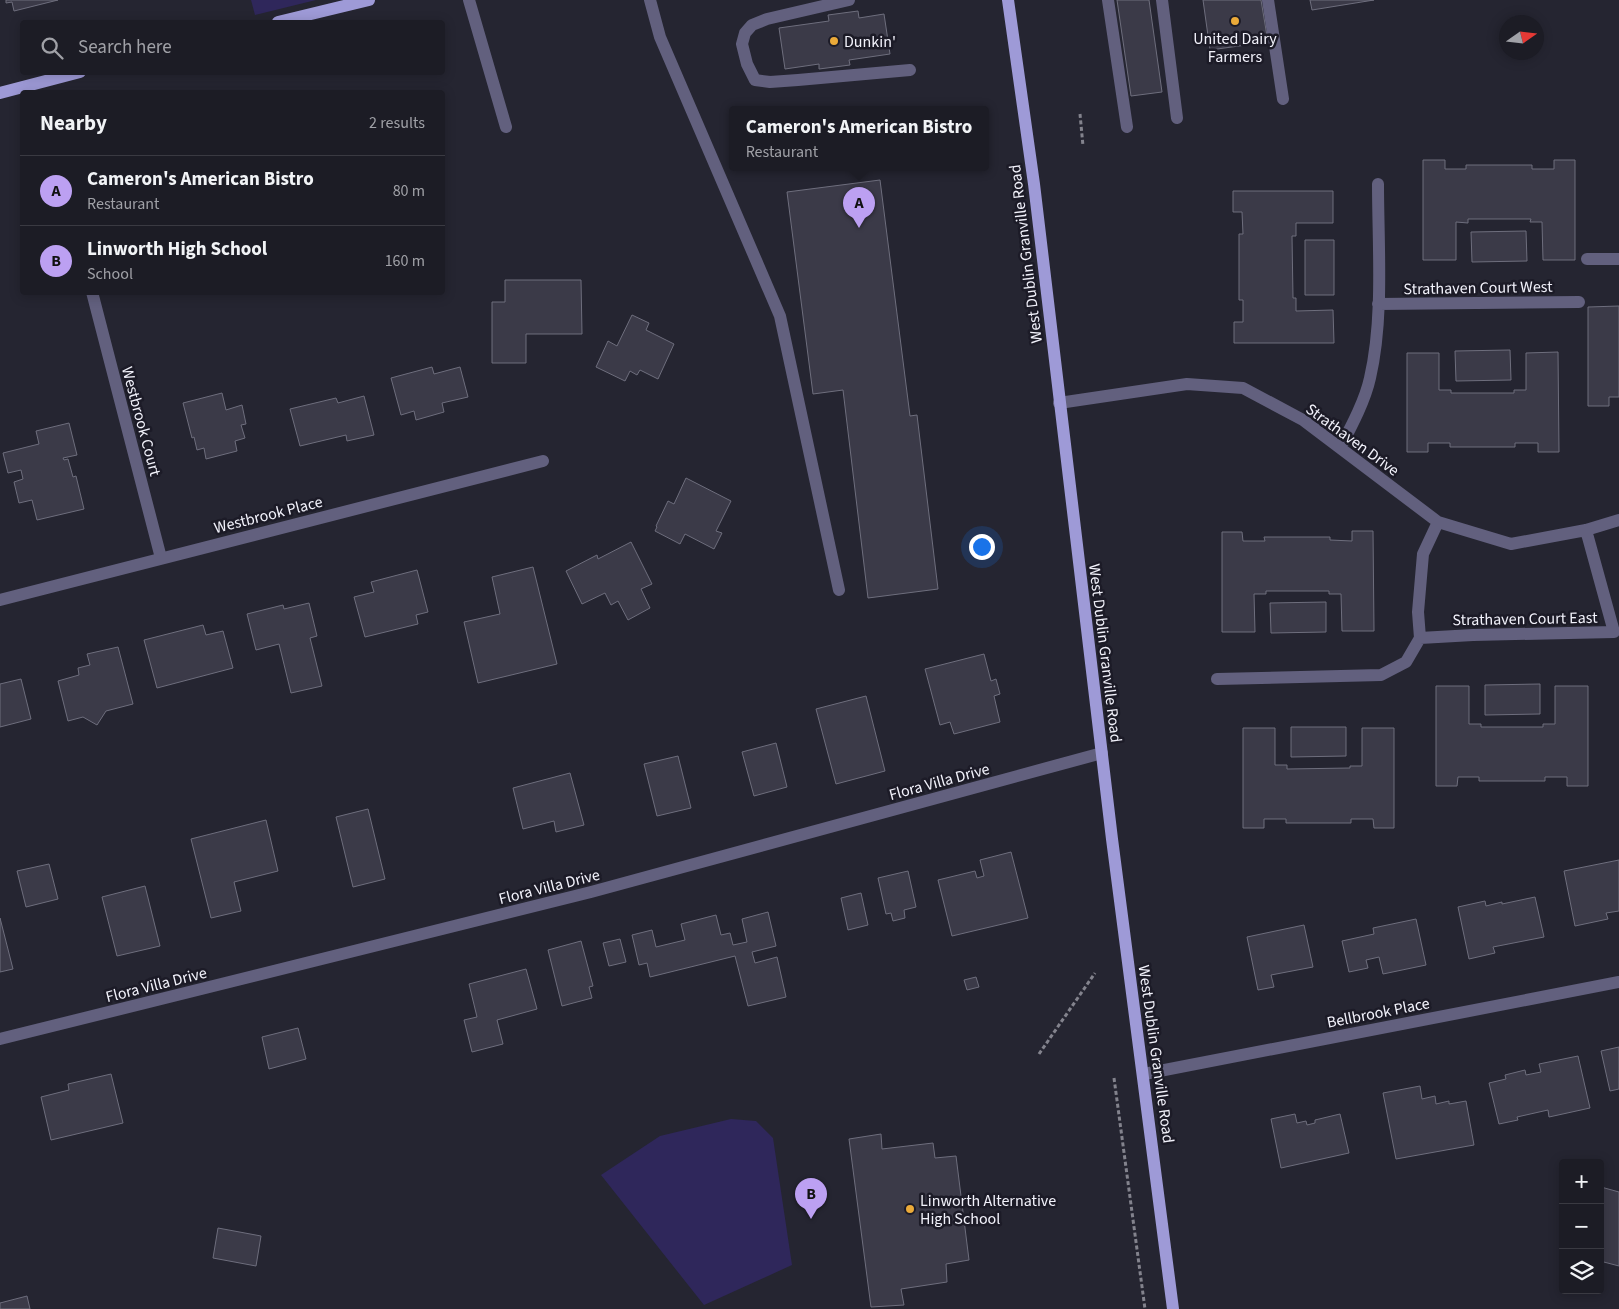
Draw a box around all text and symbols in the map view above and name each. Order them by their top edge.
marker: United Dairy Farmers [1229,15,1241,27]
north arrow [1499,15,1544,60]
search box [20,20,445,75]
place label: United Dairy Farmers [1193,28,1277,68]
place label: Dunkin' [844,31,896,53]
icon: search [38,34,66,62]
text: Search here [78,34,172,61]
marker: Dunkin' [828,35,840,47]
popup [729,106,989,171]
text: Nearby [40,108,107,138]
text: 2 results [369,112,425,134]
text: Cameron's American Bistro [746,114,972,141]
text: Restaurant [746,141,818,163]
street label: West Dublin Granville Road [1004,163,1048,344]
text: Cameron's American Bistro [87,166,314,193]
text: A [51,180,61,202]
text: 80 m [393,180,425,202]
pin: A [843,187,875,228]
text: Restaurant [87,193,160,215]
text: Linworth High School [87,236,267,263]
text: B [51,250,61,272]
text: 160 m [385,250,425,272]
text: School [87,263,133,285]
street label: Strathaven Court West [1403,276,1553,300]
street label: Westbrook Court [116,364,166,479]
street label: Strathaven Drive [1301,398,1404,481]
street label: Westbrook Place [212,491,325,539]
your location [969,534,995,560]
street label: West Dublin Granville Road [1083,563,1127,744]
street label: Strathaven Court East [1452,607,1598,631]
street label: Flora Villa Drive [886,758,992,806]
street label: Flora Villa Drive [496,864,602,910]
street label: Flora Villa Drive [103,962,209,1008]
street label: West Dublin Granville Road [1133,964,1179,1145]
street label: Bellbrook Place [1325,992,1432,1034]
map controls [1559,1159,1604,1294]
button: + [1559,1159,1604,1204]
pin: B [795,1178,827,1219]
place label: Linworth Alternative High School [920,1190,1056,1230]
marker: Linworth Alternative High School [904,1203,916,1215]
button: − [1559,1204,1604,1249]
button: layers [1559,1249,1604,1294]

